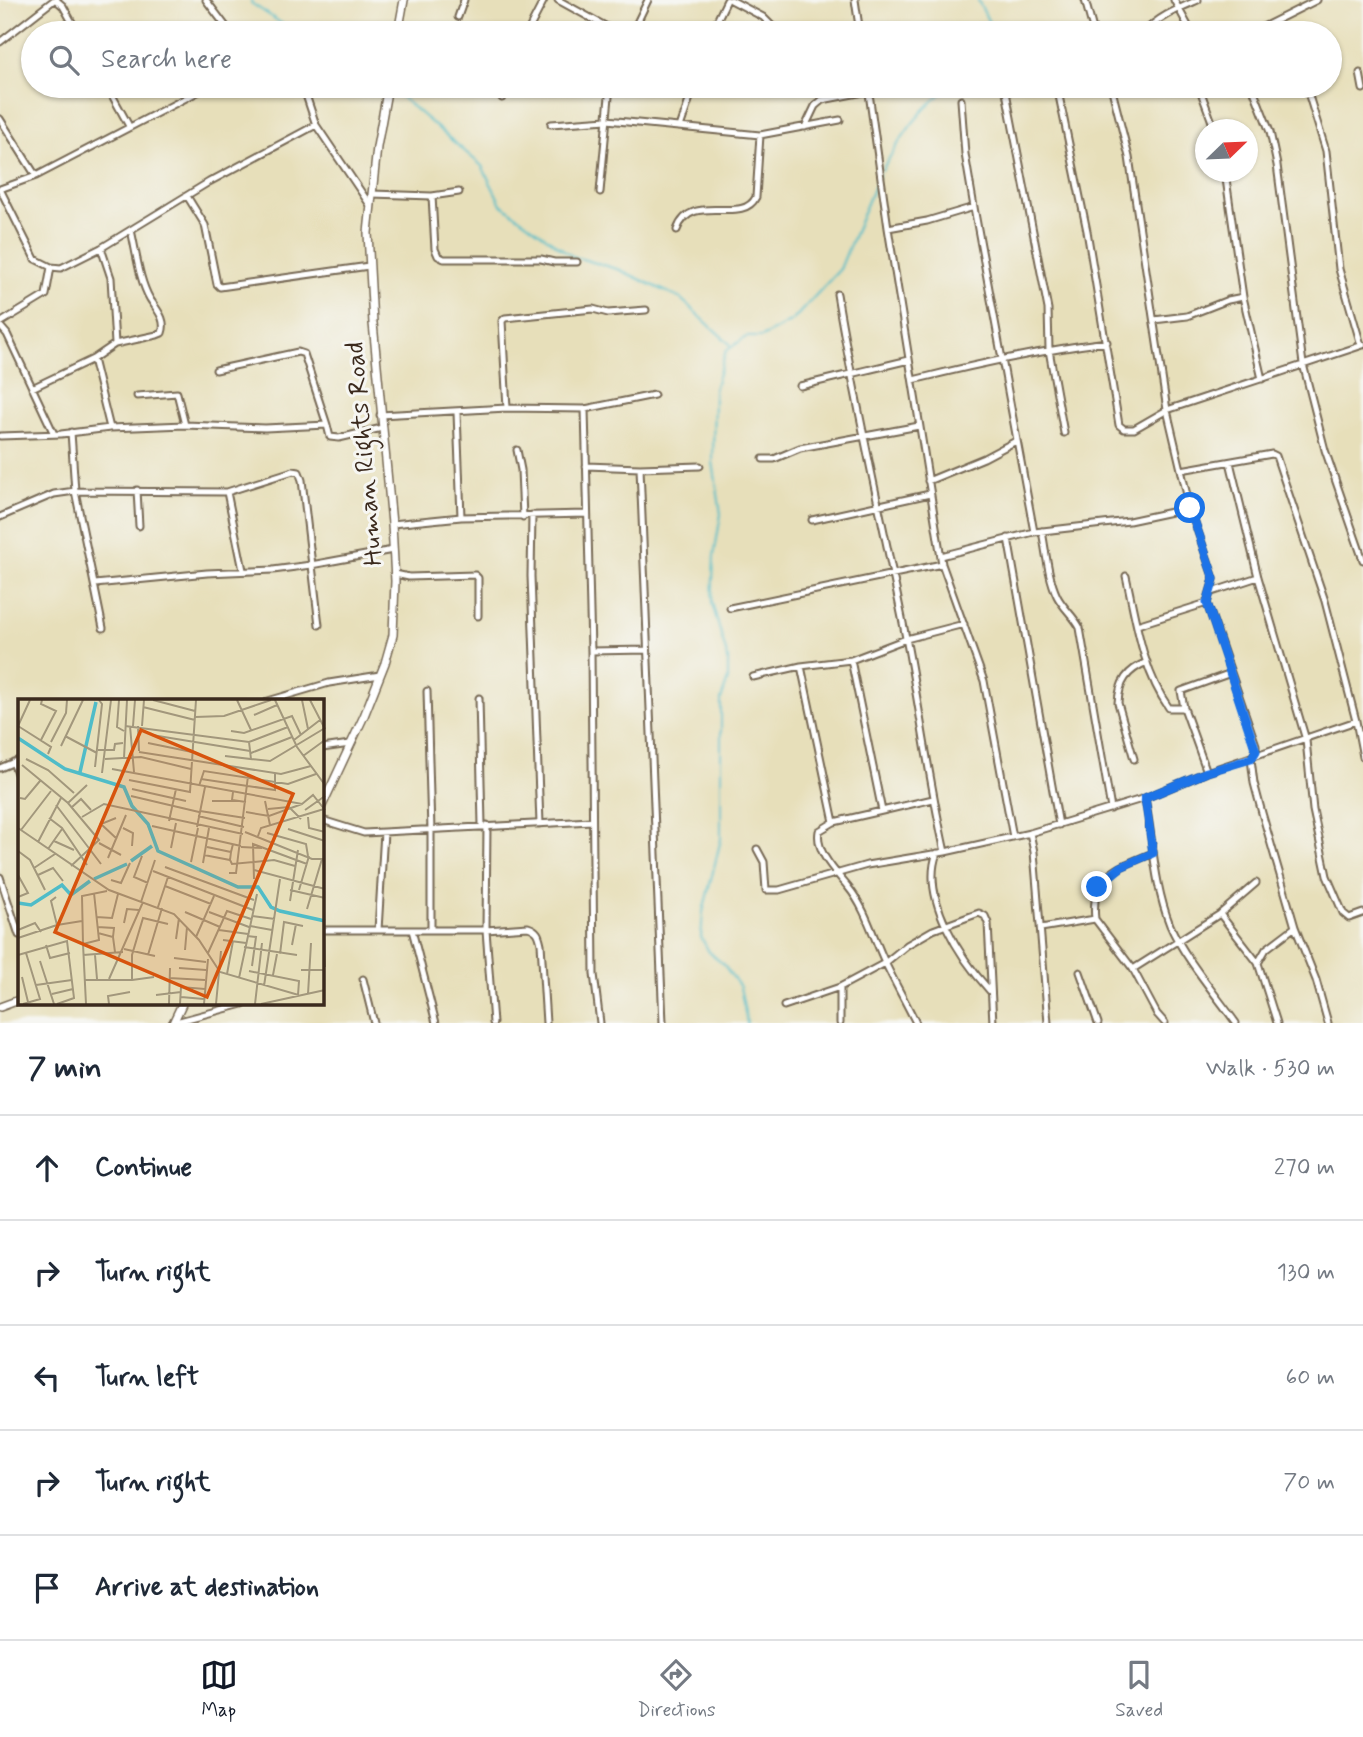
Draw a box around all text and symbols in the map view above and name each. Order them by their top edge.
search box [21,21,1342,98]
icon: search [45,41,83,79]
text: Search here [101,43,232,77]
north arrow [1195,119,1258,182]
street label: Human Rights Road [338,340,395,567]
route start [1174,492,1205,523]
inset map [18,699,324,1006]
route end [1081,871,1112,902]
text: 7 min [28,1049,102,1088]
text: Walk · 530 m [1206,1054,1335,1084]
icon: ahead [28,1149,66,1187]
text: Continue [95,1151,192,1185]
text: 270 m [1274,1153,1335,1183]
icon: right [28,1254,66,1292]
text: Turn right [95,1256,211,1290]
text: 130 m [1277,1258,1335,1288]
icon: left [28,1359,66,1397]
text: Turn left [95,1361,199,1395]
text: 60 m [1286,1363,1335,1393]
icon: right [28,1464,66,1502]
text: Turn right [95,1466,211,1500]
text: 70 m [1283,1468,1335,1498]
icon: arrive [28,1569,66,1607]
text: Arrive at destination [95,1571,319,1605]
tab: Map [200,1656,238,1723]
tab: Directions [637,1656,716,1723]
tab: Saved [1115,1656,1163,1723]

